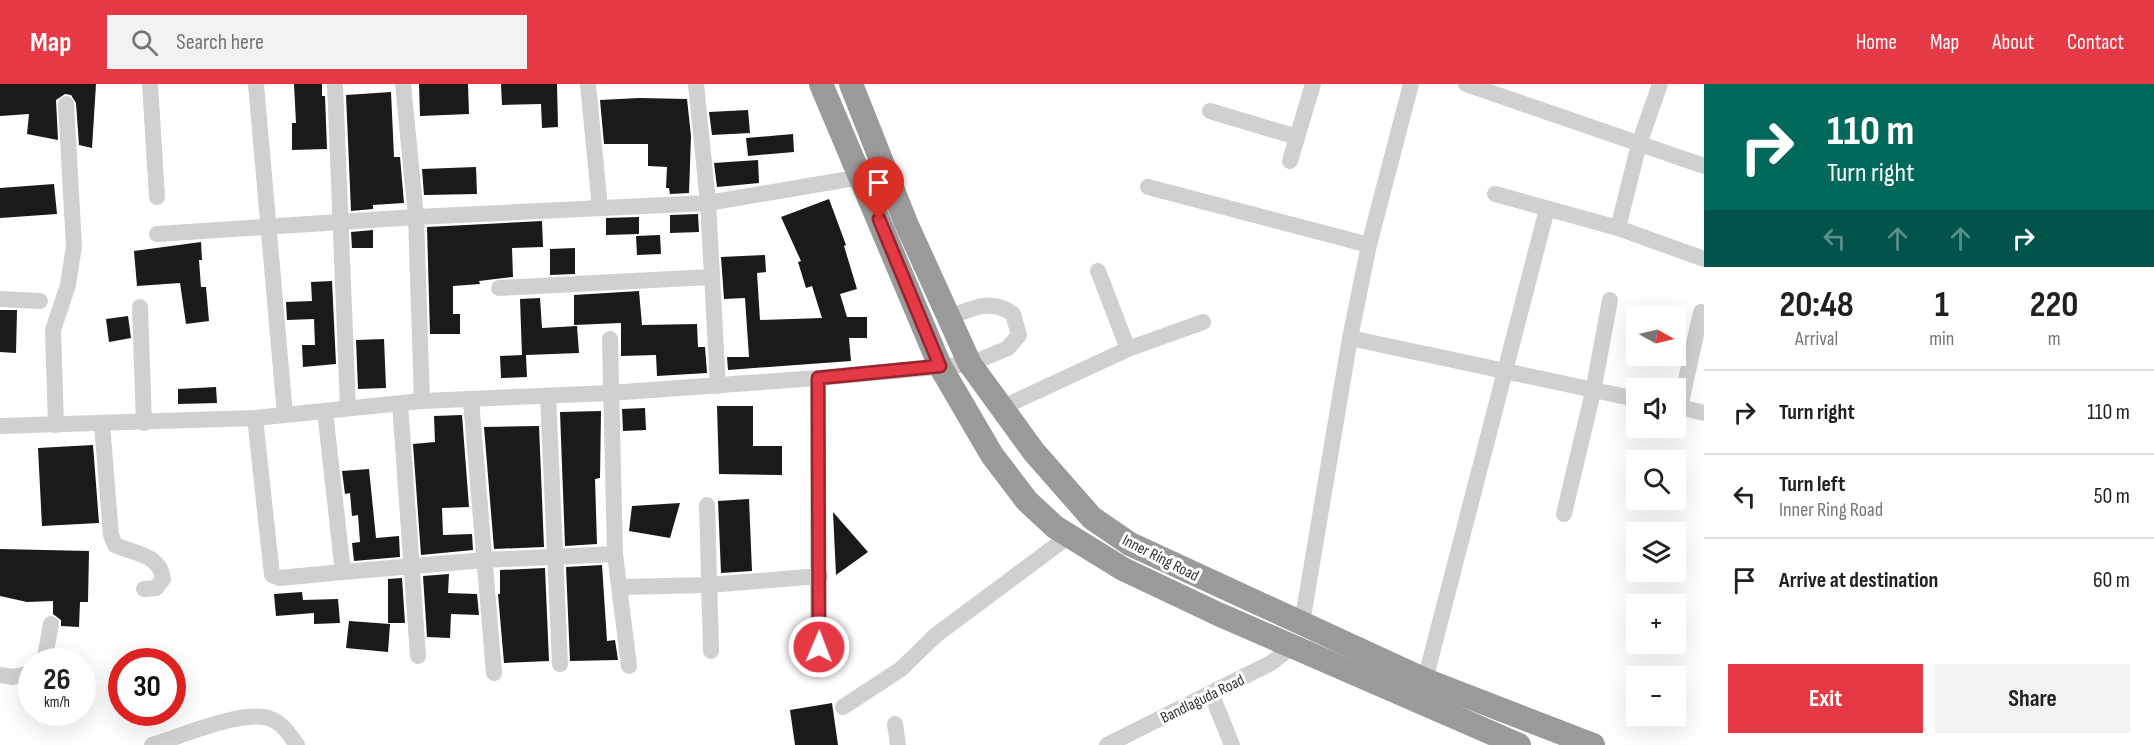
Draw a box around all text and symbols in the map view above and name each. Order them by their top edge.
search box [107,15,527,69]
text: Map [30,26,71,59]
icon: search [128,26,161,59]
text: Search here [176,29,264,56]
text: Home [1856,30,1897,55]
text: Map [1930,30,1959,55]
text: About [1992,30,2034,55]
text: Contact [2067,30,2124,55]
text: 110 m [1827,106,1914,157]
icon: right [1728,108,1806,186]
pin [853,157,904,219]
text: Turn right [1827,157,1914,189]
icon: arrive [862,166,895,199]
icon: left [1818,222,1851,255]
icon: ahead [1881,222,1914,255]
icon: ahead [1944,222,1977,255]
icon: right [2007,222,2040,255]
text: 20:48 [1779,284,1854,327]
text: 1 [1935,284,1949,327]
text: 220 [2030,284,2079,327]
north arrow [1626,306,1686,366]
map controls [1626,306,1686,726]
text: Arrival [1795,327,1838,351]
text: min [1929,327,1954,351]
text: m [2048,327,2061,351]
button: sound [1626,378,1686,438]
icon: right [1728,396,1761,429]
text: Turn right [1779,399,1855,426]
text: 110 m [2087,399,2130,426]
button: search [1626,450,1686,510]
text: Turn left [1779,471,1845,498]
icon: left [1728,480,1761,513]
text: 50 m [2094,483,2130,510]
text: Inner Ring Road [1779,498,1883,522]
button: layers [1626,522,1686,582]
street label: Inner Ring Road [1119,531,1202,586]
icon: arrive [1728,564,1761,597]
text: Arrive at destination [1779,567,1938,594]
text: 60 m [2093,567,2130,594]
button: + [1626,594,1686,654]
position arrow [787,615,851,679]
speed limit sign: 30 [108,648,186,726]
text: 26 [43,662,71,698]
button: Exit [1728,664,1923,733]
button: Share [1935,664,2130,733]
button: − [1626,666,1686,726]
street label: Bandlaguda Road [1158,671,1248,728]
text: km/h [44,693,70,712]

